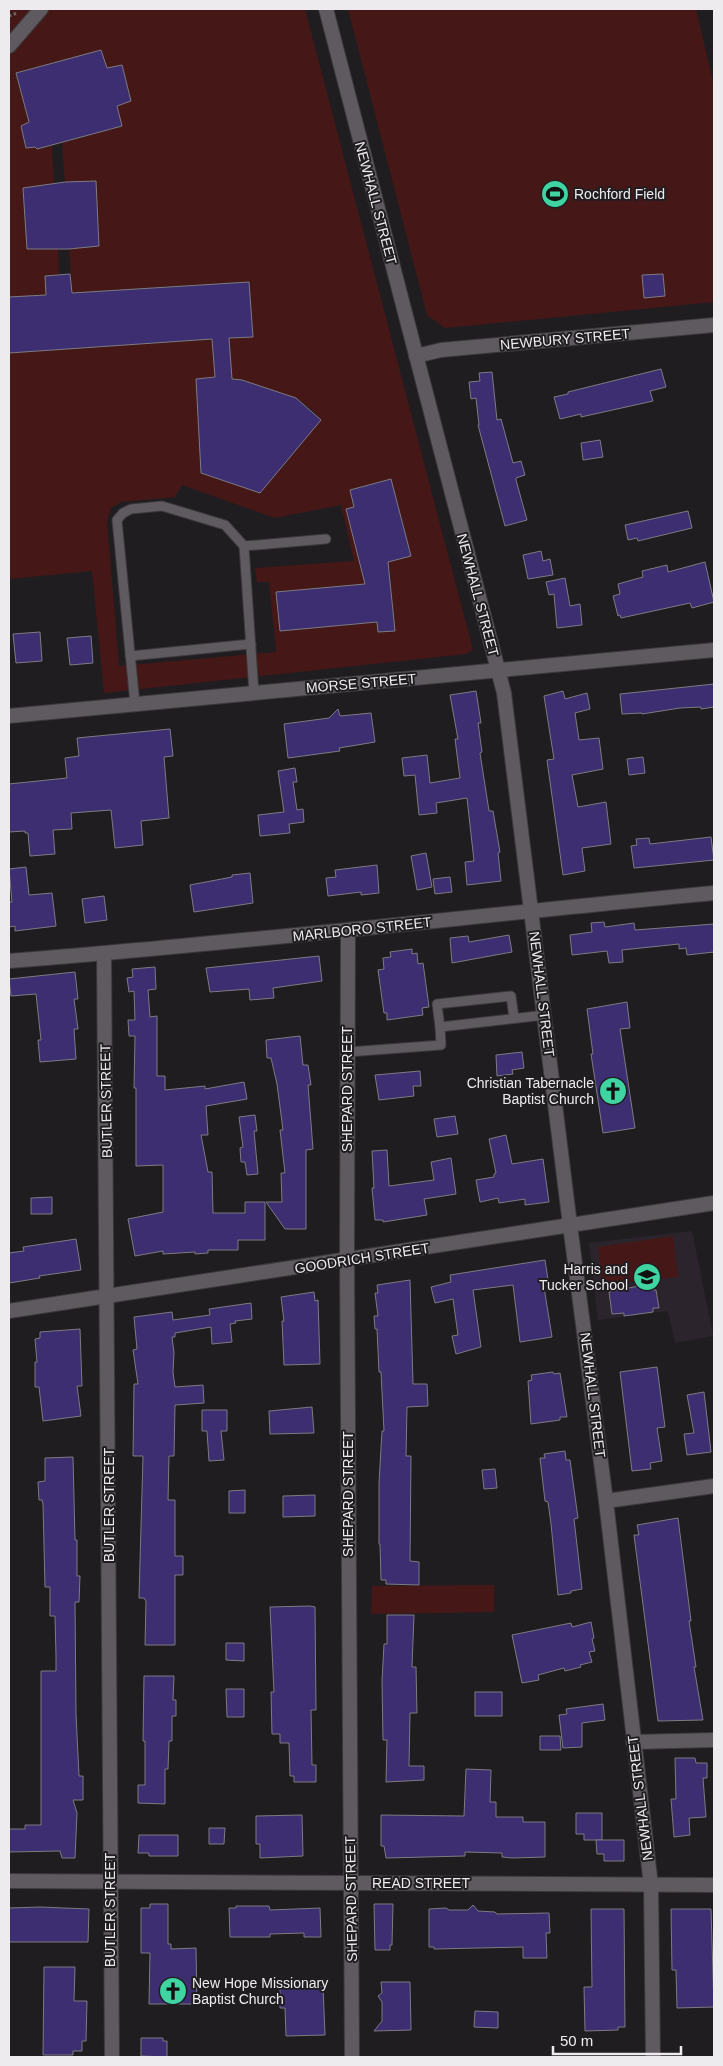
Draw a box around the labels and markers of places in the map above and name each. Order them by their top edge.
sports icon: Rochford Field [540,179,570,209]
place label: Rochford Field [574,186,665,202]
place label: Christian Tabernacle Baptist Church [467,1075,594,1107]
church icon: Christian Tabernacle Baptist Church [598,1076,628,1106]
place label: Harris and Tucker School [539,1261,628,1293]
school or university icon: Harris and Tucker School [632,1262,662,1292]
place label: New Hope Missionary Baptist Church [192,1975,328,2007]
church icon: New Hope Missionary Baptist Church [158,1976,188,2006]

